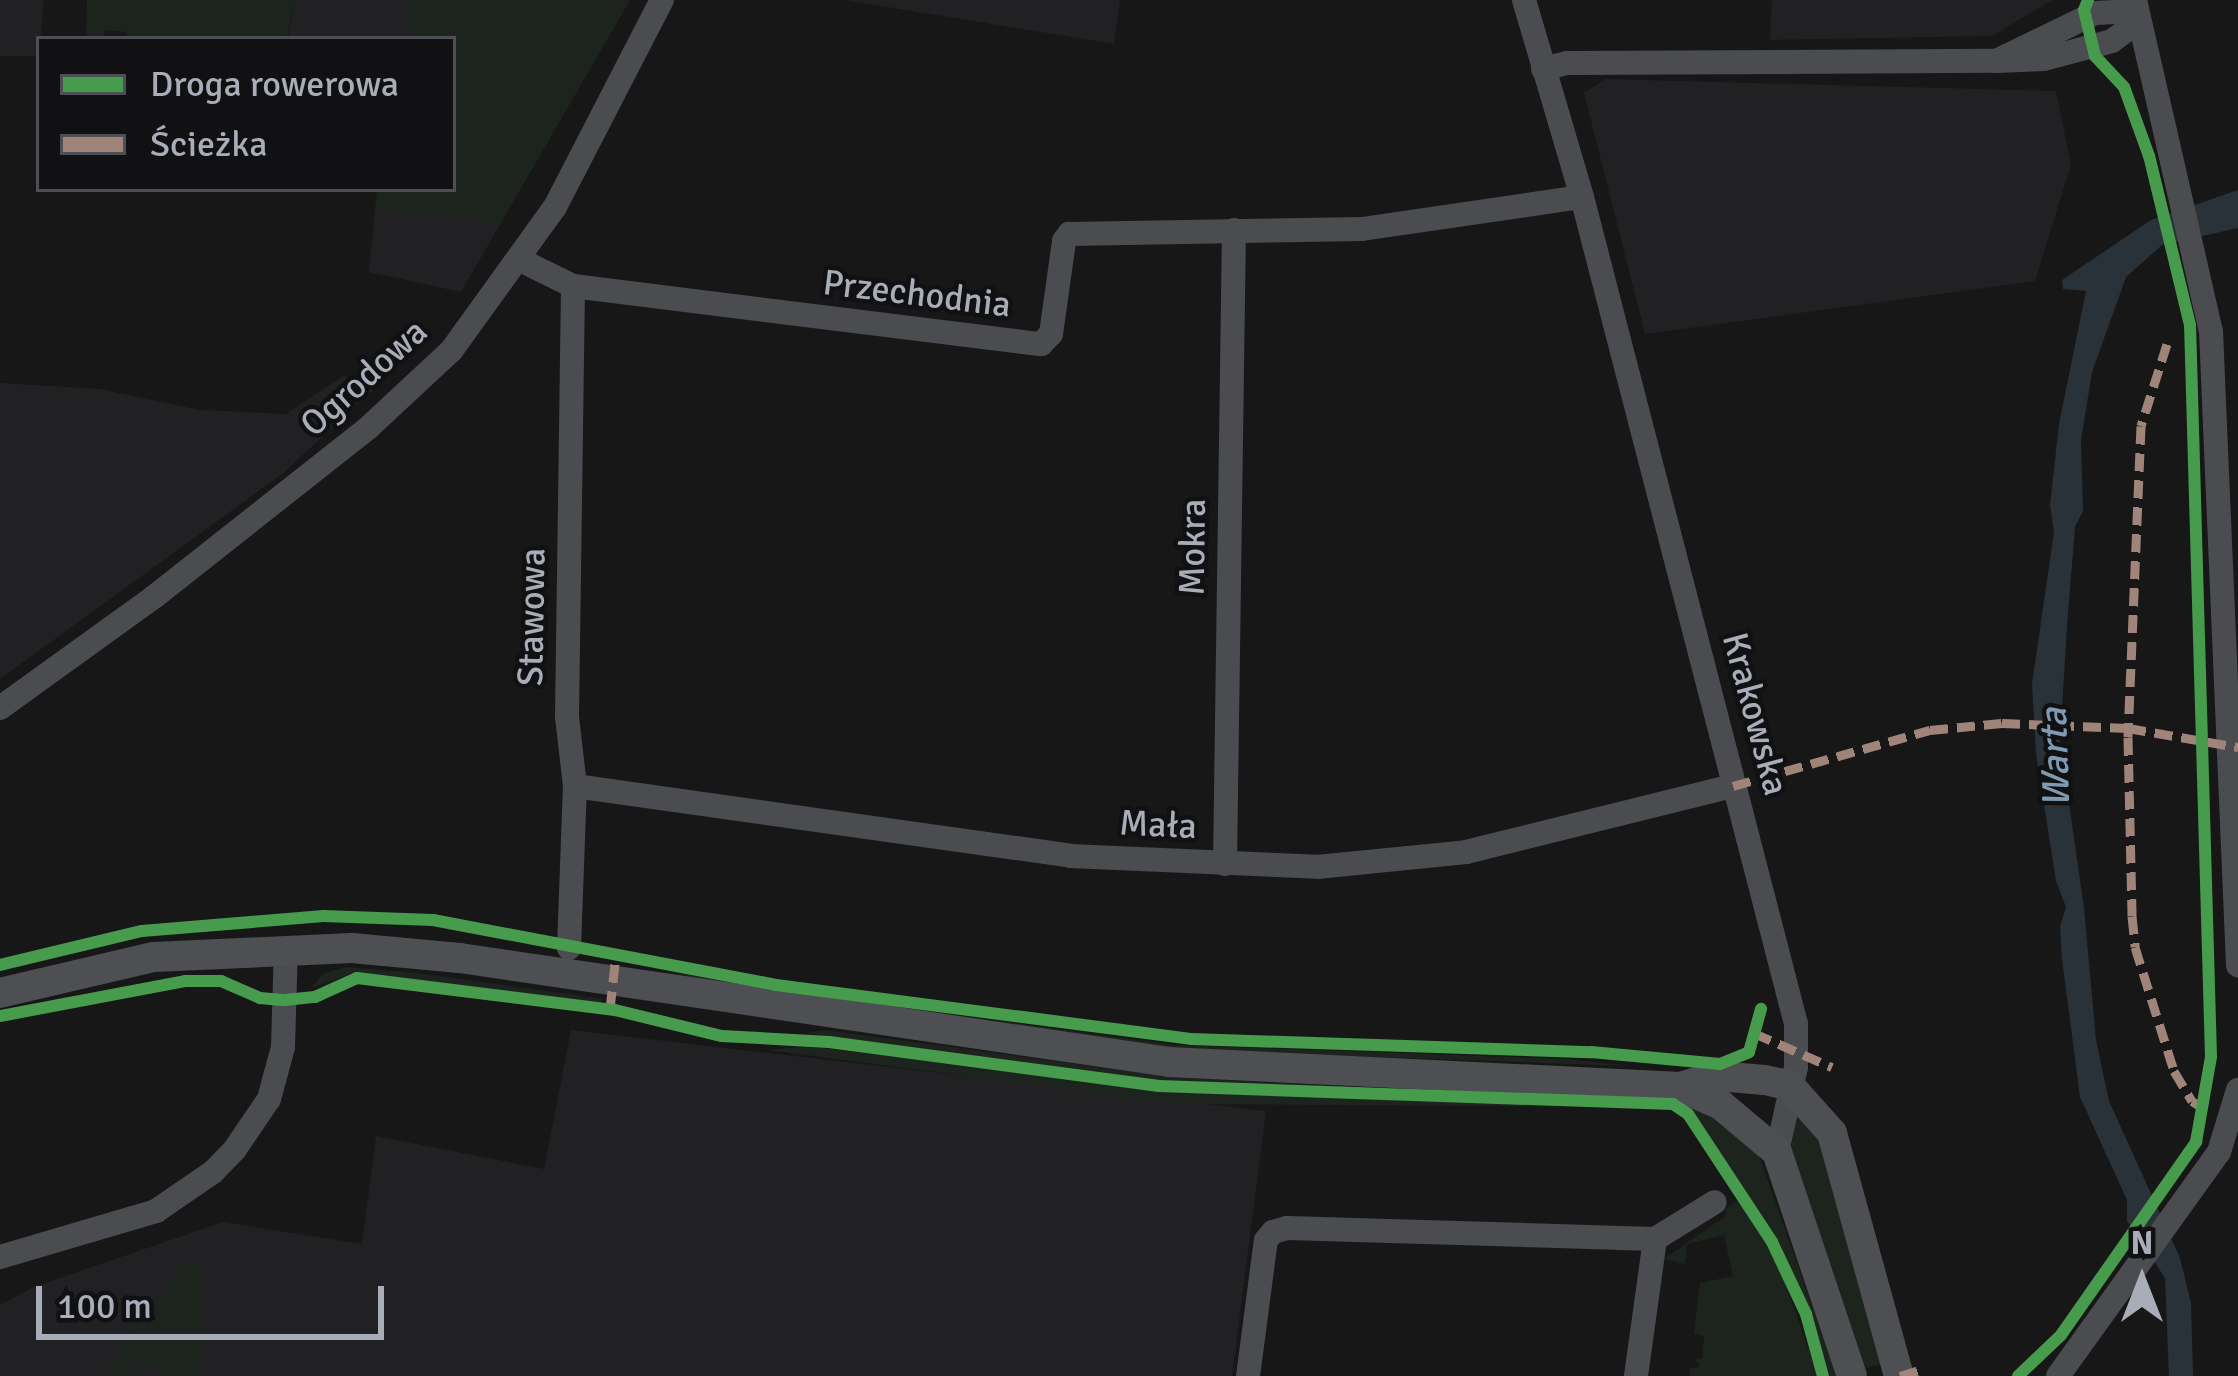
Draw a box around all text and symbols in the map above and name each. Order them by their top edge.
legend [36,36,456,192]
text: Droga rowerowa [150,62,399,107]
text: Ścieżka [150,122,268,167]
street label: Przechodnia [821,261,1013,327]
street label: Ogrodowa [292,310,436,446]
street label: Mokra [1171,498,1215,596]
street label: Stawowa [509,548,555,686]
street label: Krakowska [1713,628,1797,800]
water label: Warta [2030,707,2080,809]
street label: Mała [1118,801,1198,849]
north arrow [2082,1220,2202,1340]
text: N [2131,1223,2153,1264]
scale bar [42,1262,390,1336]
text: 100 m [57,1284,152,1329]

